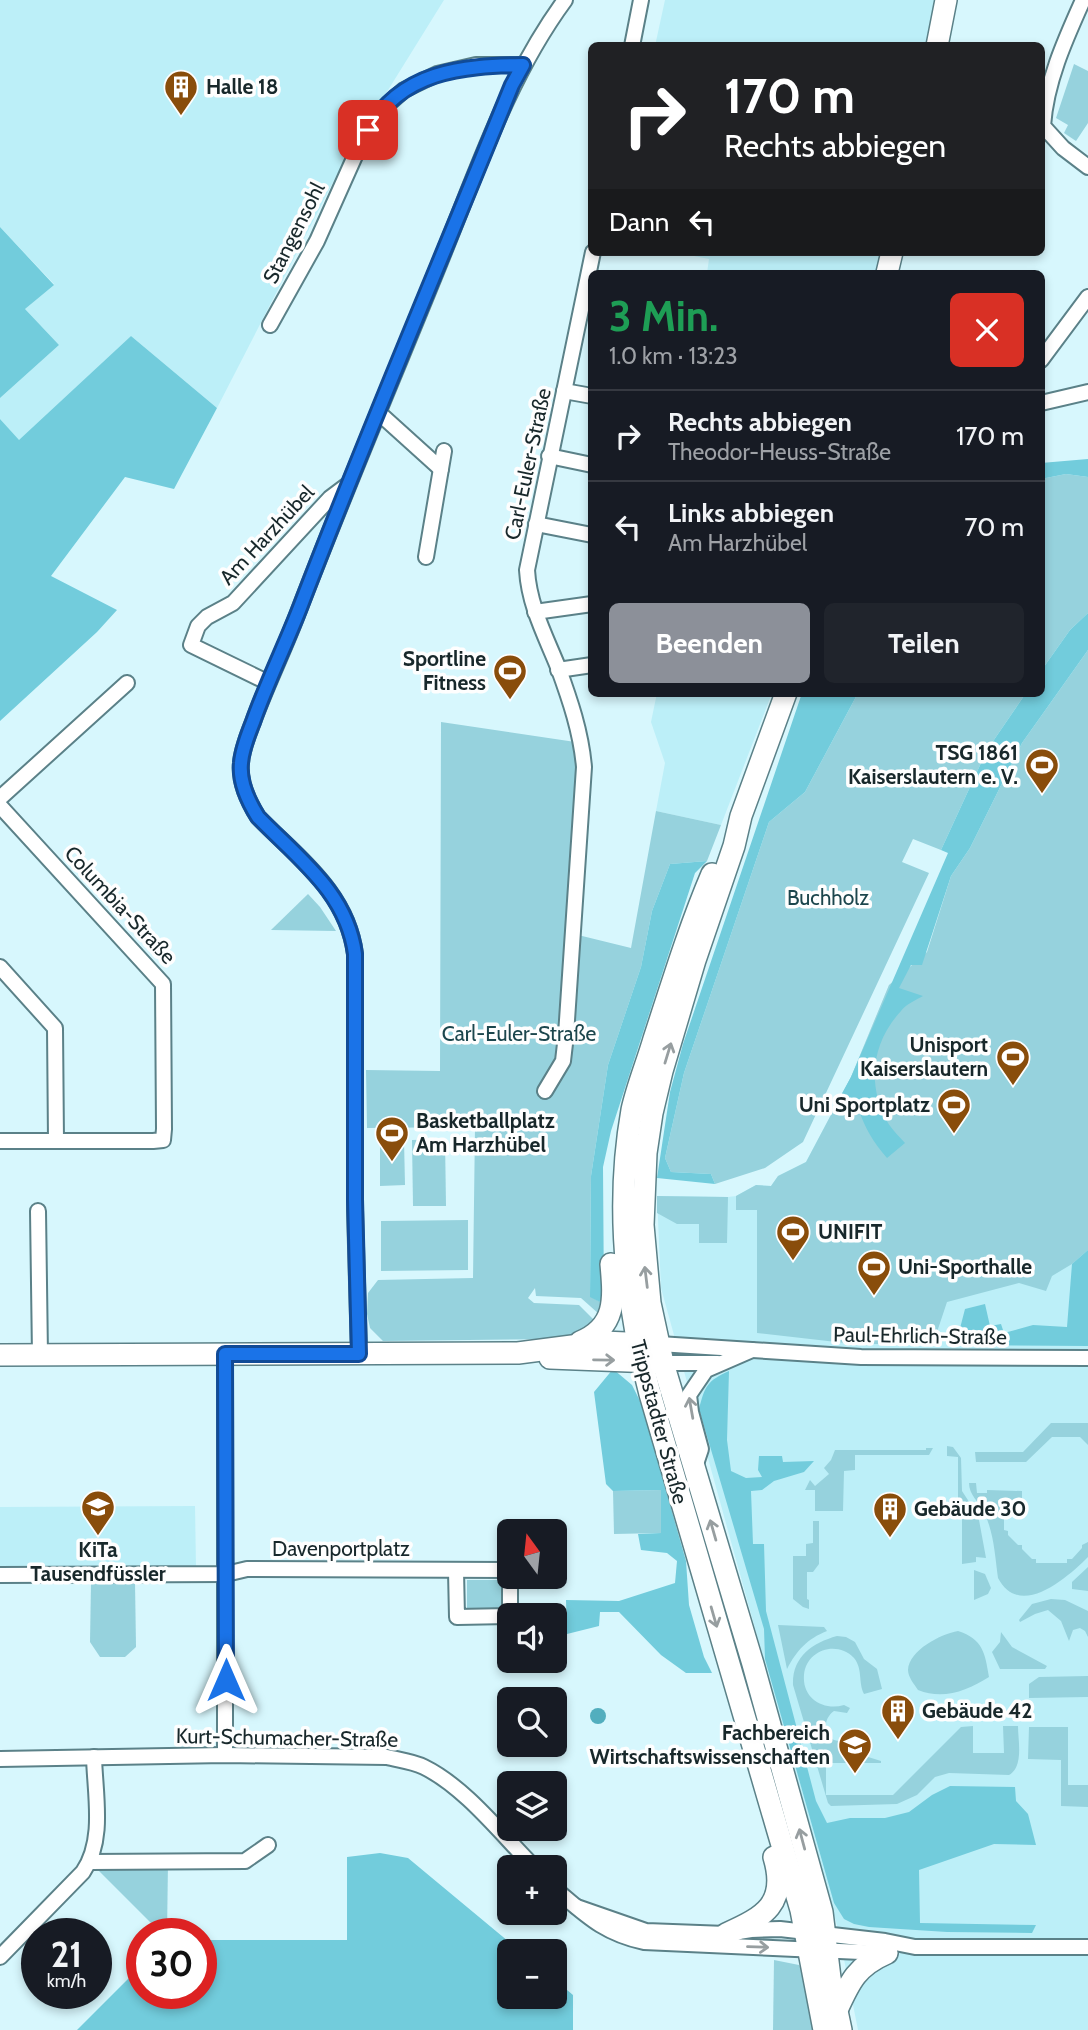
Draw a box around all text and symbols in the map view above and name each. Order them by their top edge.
text: 170 m [724,66,855,125]
building icon: Halle 18 [162,68,200,117]
icon: right [609,70,700,161]
place label: Halle 18 [206,74,279,99]
pin [338,100,398,160]
icon: arrive [349,111,387,149]
text: Rechts abbiegen [724,126,946,165]
street label: Stangensohl [257,178,330,288]
icon: left [683,203,721,241]
text: Dann [609,206,669,238]
text: 3 Min. [609,290,718,342]
button: close [950,293,1024,367]
text: 1.0 km · 13:23 [609,342,738,370]
street label: Carl-Euler-Straße [499,385,556,542]
text: Rechts abbiegen [668,406,852,438]
icon: right [609,417,647,455]
text: 170 m [956,420,1024,452]
text: Theodor-Heuss-Straße [668,438,891,466]
street label: Am Harzhübel [214,480,319,590]
text: Links abbiegen [668,497,834,529]
icon: left [609,508,647,546]
text: 70 m [964,511,1024,543]
text: Am Harzhübel [668,529,807,557]
button: Beenden [609,603,810,683]
button: Teilen [824,603,1024,683]
place label: Sportline Fitness [403,646,486,695]
sports icon: Sportline Fitness [491,652,529,701]
place label: TSG 1861 Kaiserslautern e. V. [848,740,1018,789]
sports icon: TSG 1861 Kaiserslautern e. V. [1023,746,1061,795]
street label: Columbia-Straße [59,841,181,969]
park label: Buchholz [787,885,869,910]
park label: Carl-Euler-Straße [442,1021,597,1046]
place label: Unisport Kaiserslautern [860,1032,988,1081]
sports icon: Unisport Kaiserslautern [994,1038,1032,1087]
one-way arrow [662,1042,675,1064]
sports icon: Uni Sportplatz [935,1086,973,1135]
place label: Uni Sportplatz [799,1092,930,1117]
place label: Basketballplatz Am Harzhübel [416,1108,555,1157]
sports icon: Basketballplatz Am Harzhübel [373,1114,411,1163]
sports icon: UNIFIT [774,1213,812,1262]
place label: UNIFIT [818,1219,883,1244]
sports icon: Uni-Sporthalle [855,1248,893,1297]
place label: Uni-Sporthalle [898,1254,1032,1279]
one-way arrow [640,1266,653,1289]
street label: Paul-Ehrlich-Straße [833,1321,1007,1350]
street label: Trippstadter Straße [626,1337,693,1507]
one-way arrow [592,1353,615,1367]
one-way arrow [684,1397,697,1420]
school or university icon: KiTa Tausendfüssler [79,1488,117,1537]
building icon: Gebäude 30 [871,1490,909,1539]
place label: Gebäude 30 [914,1496,1026,1521]
north arrow [497,1519,567,1589]
map controls [497,1519,567,2009]
one-way arrow [705,1519,718,1541]
street label: Davenportplatz [272,1536,410,1561]
place label: KiTa Tausendfüssler [30,1537,166,1586]
button: sound [497,1603,567,1673]
one-way arrow [709,1605,722,1627]
position arrow [189,1643,263,1717]
button: search [497,1687,567,1757]
building icon: Gebäude 42 [879,1692,917,1741]
place label: Gebäude 42 [922,1698,1032,1723]
place label: Fachbereich Wirtschaftswissenschaften [590,1720,830,1769]
street label: Kurt-Schumacher-Straße [176,1723,399,1752]
school or university icon: Fachbereich Wirtschaftswissenschaften [836,1726,874,1775]
button: layers [497,1771,567,1841]
one-way arrow [795,1828,808,1851]
button: + [497,1855,567,1925]
speed limit sign: 30 [126,1918,217,2009]
text: 21 [51,1933,82,1976]
button: − [497,1939,567,2009]
one-way arrow [746,1940,769,1953]
text: km/h [47,1970,86,1992]

